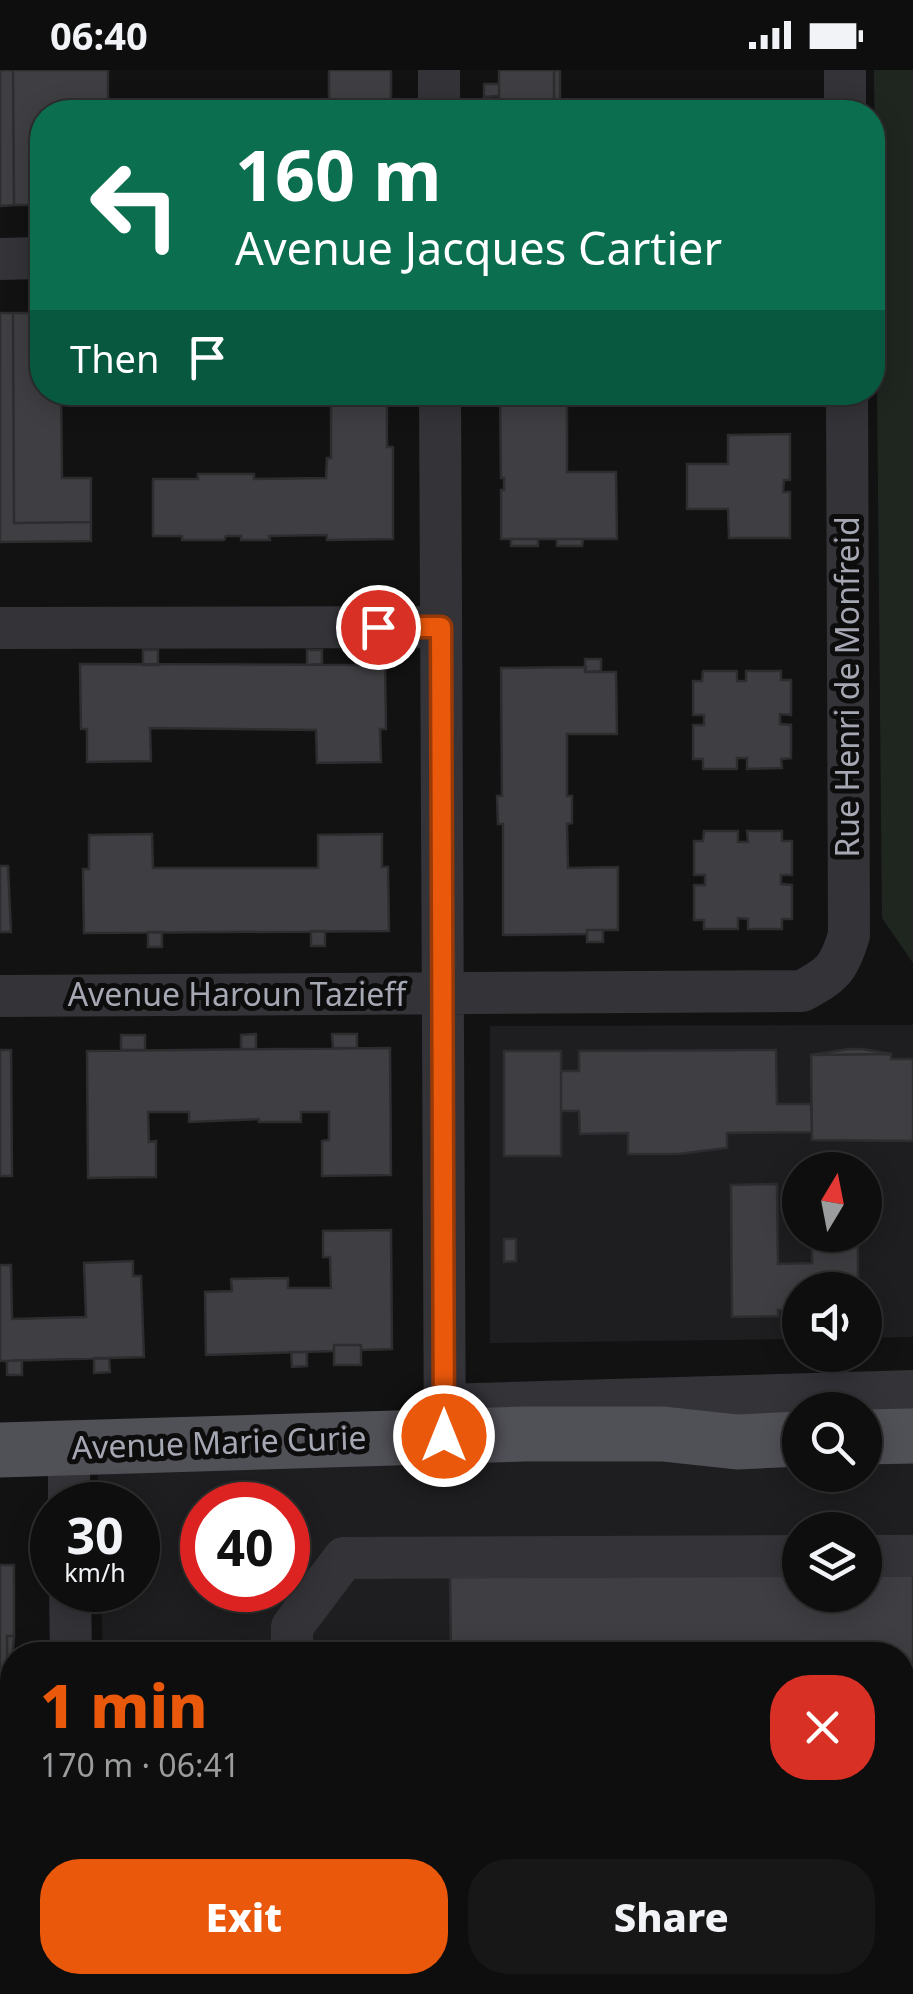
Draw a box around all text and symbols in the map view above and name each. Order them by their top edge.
text: 06:40 [50,9,148,61]
text: 160 m [235,126,442,222]
icon: left [70,140,200,270]
text: Avenue Jacques Cartier [235,217,722,278]
icon: arrive [180,330,235,385]
text: Then [70,332,160,384]
street label: Rue Henri de Monfreid [825,516,868,858]
pin [336,585,421,670]
icon: arrive [351,600,406,655]
street label: Avenue Haroun Tazieff [68,972,408,1015]
north arrow [782,1152,882,1252]
map controls [782,1152,882,1612]
button: sound [782,1272,882,1372]
position arrow [392,1384,496,1488]
button: search [782,1392,882,1492]
street label: Avenue Marie Curie [71,1415,367,1468]
speed limit sign: 40 [180,1482,310,1612]
text: 30 [66,1501,124,1569]
button: layers [782,1512,882,1612]
text: km/h [64,1555,126,1589]
text: 1 min [40,1664,208,1746]
button: close [770,1675,875,1780]
text: 170 m · 06:41 [40,1743,240,1786]
button: Exit [40,1859,448,1974]
button: Share [468,1859,875,1974]

